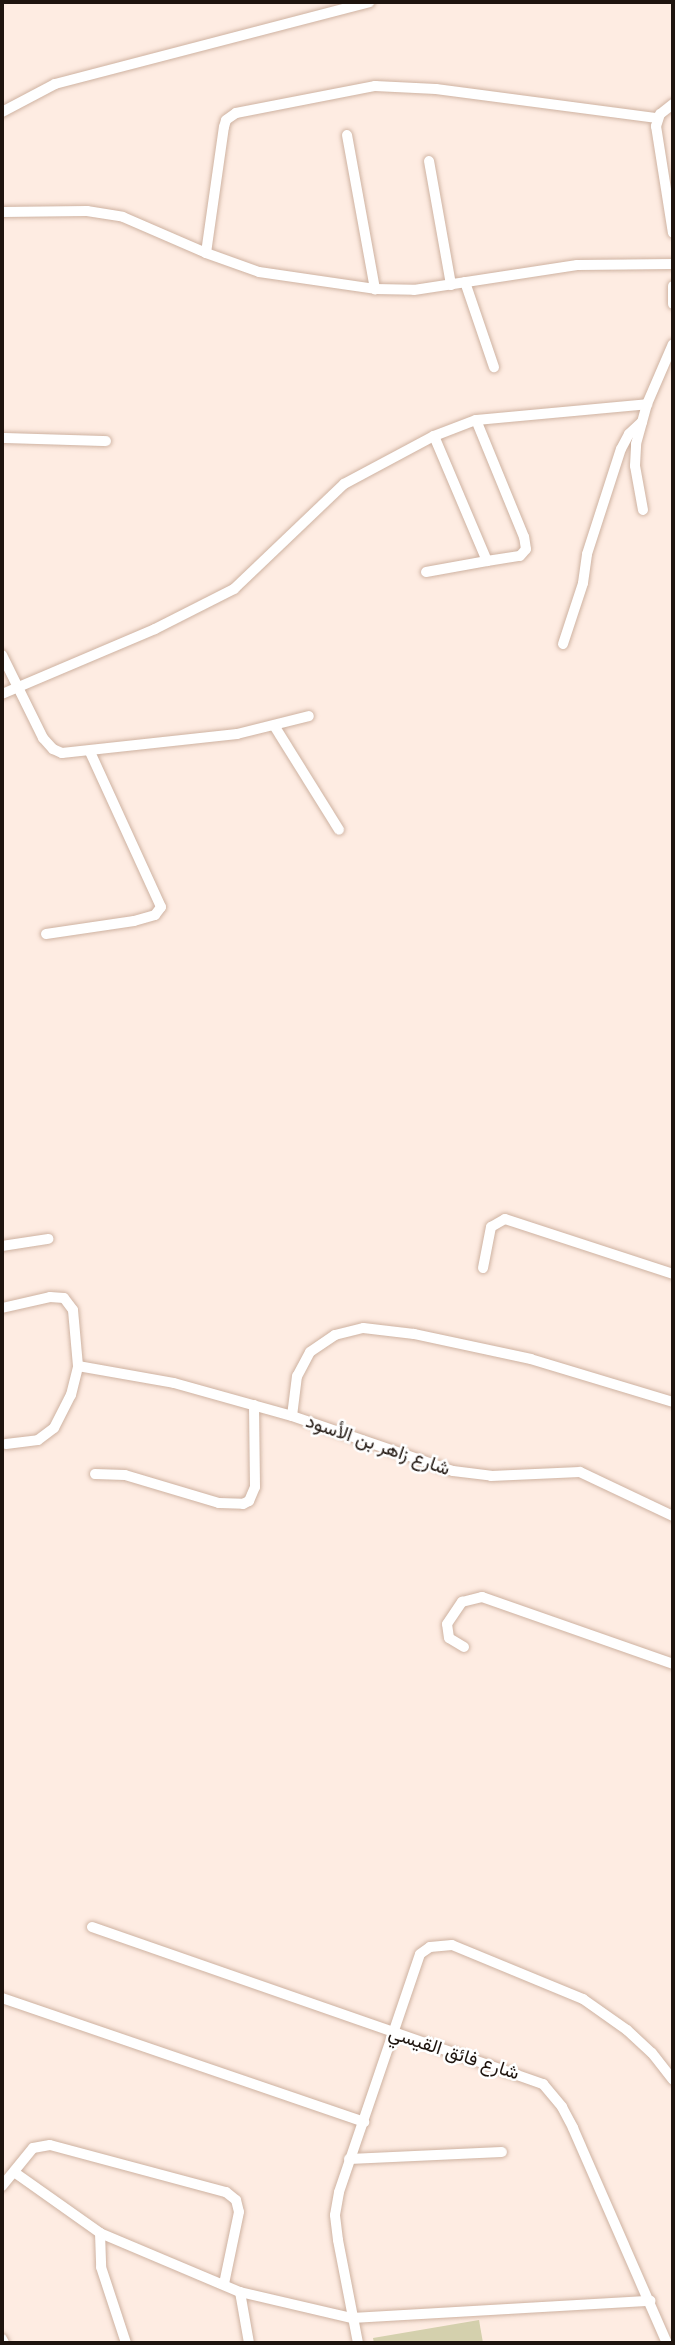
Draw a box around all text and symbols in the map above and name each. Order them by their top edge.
street label: شارع زاهر بن الأسود [303,1410,453,1480]
street label: شارع فائق القيسي [386,2021,522,2085]

